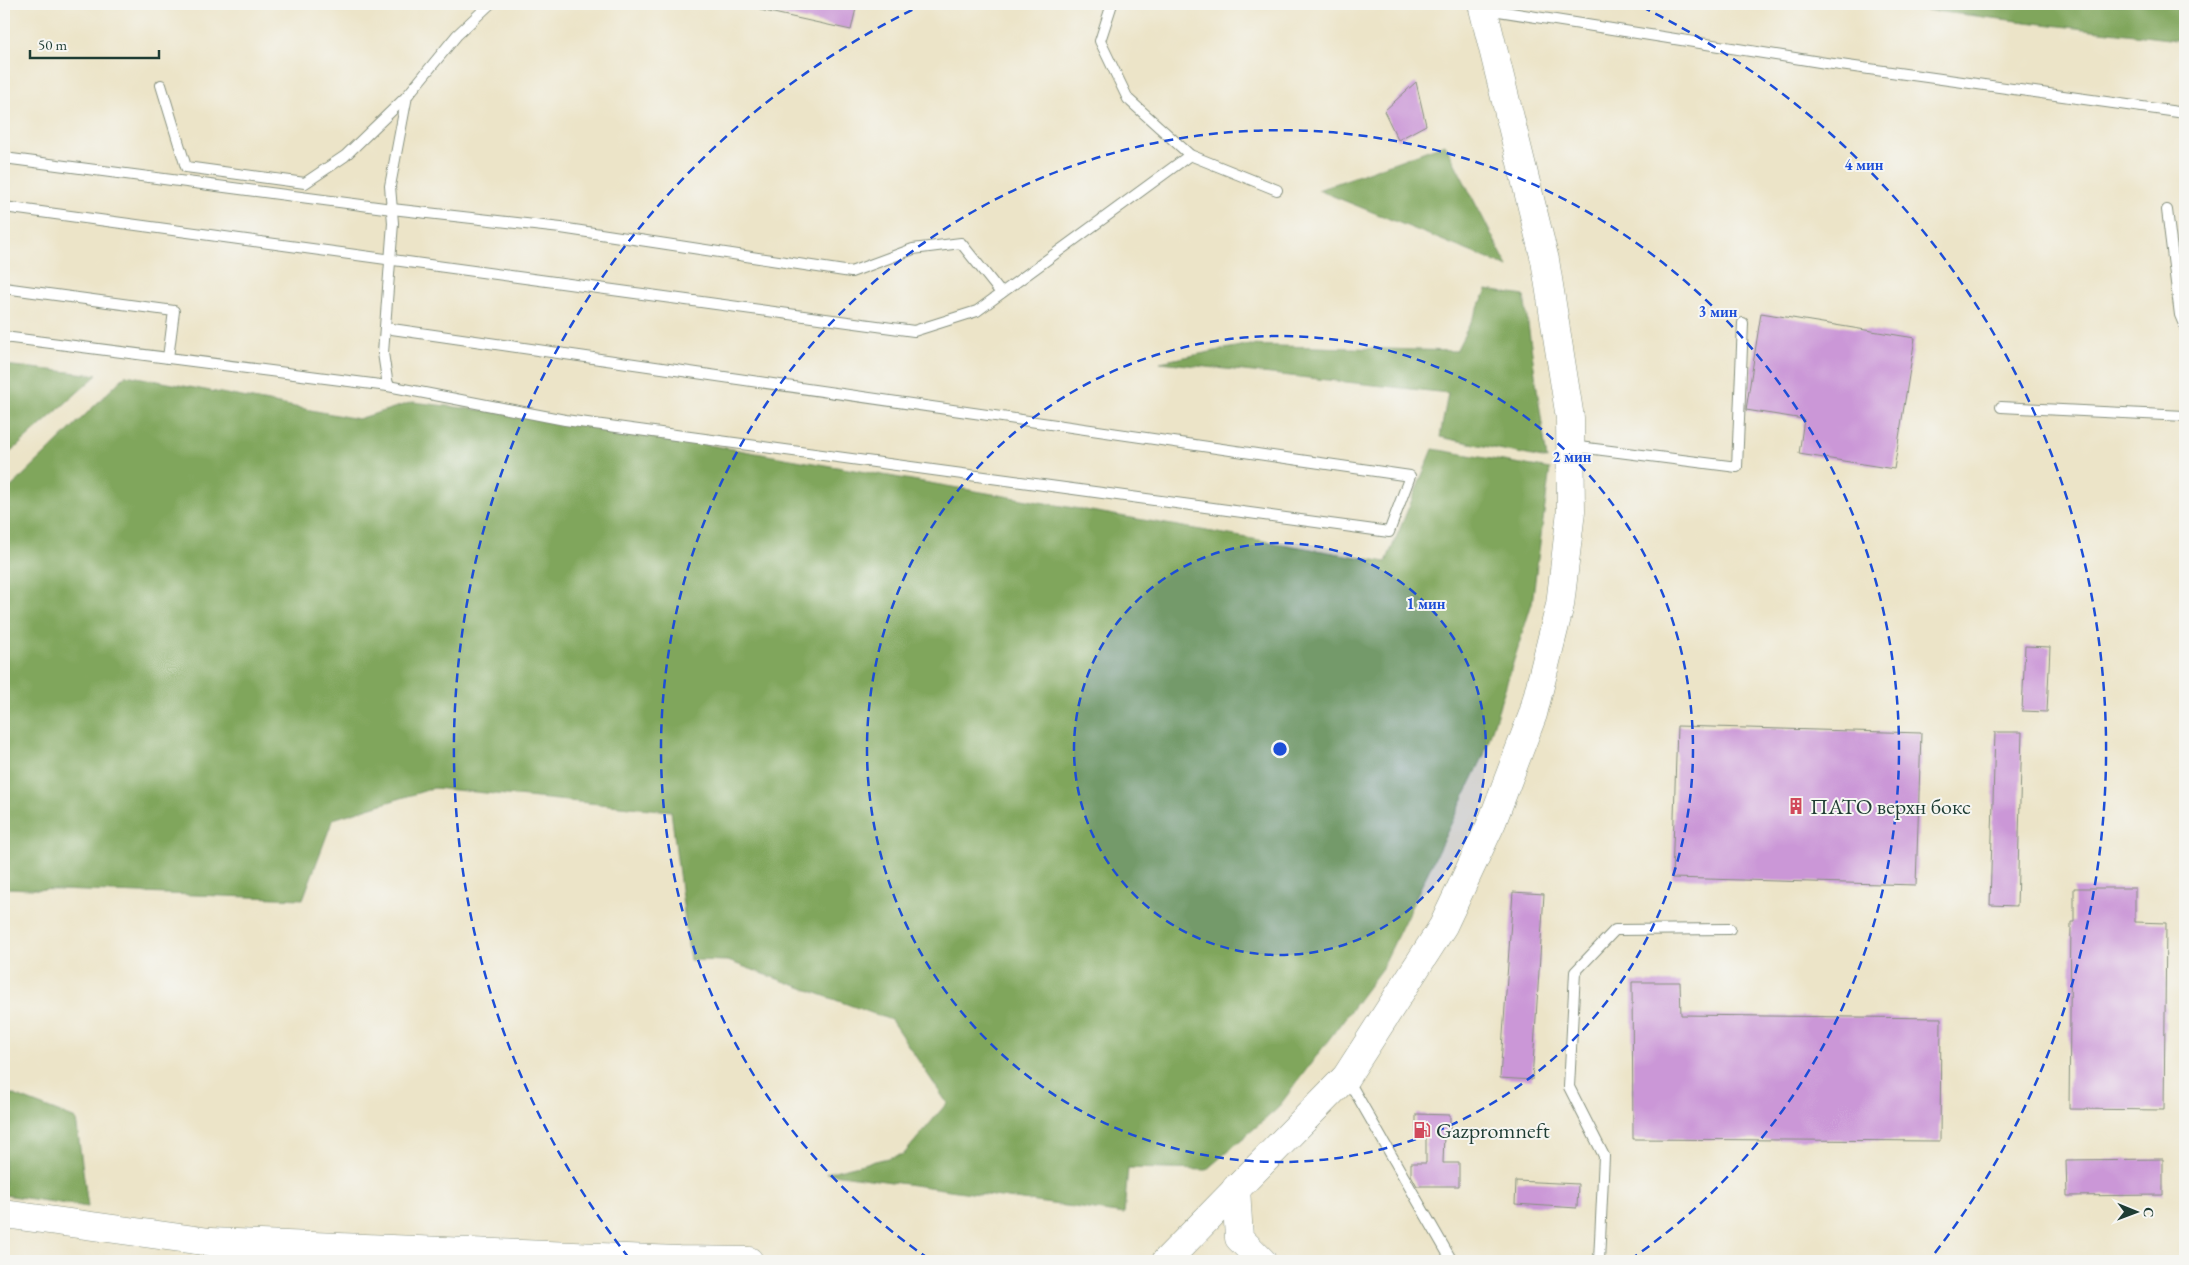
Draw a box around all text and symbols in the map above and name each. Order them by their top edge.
scale bar [30,28,159,60]
text: 50 m [38,35,67,54]
text: 4 мин [1844,155,1884,174]
text: 3 мин [1698,302,1738,321]
text: 2 мин [1552,447,1592,466]
text: 1 мин [1406,594,1446,613]
centre of rings [1271,740,1289,758]
place label: ПАТО верхн бокс [1810,792,1971,821]
building icon: ПАТО верхн бокс [1786,796,1806,816]
place label: Gazpromneft [1436,1116,1550,1145]
fuel station icon: Gazpromneft [1412,1120,1432,1140]
north arrow [2112,1188,2162,1238]
text: С [2140,1207,2158,1217]

